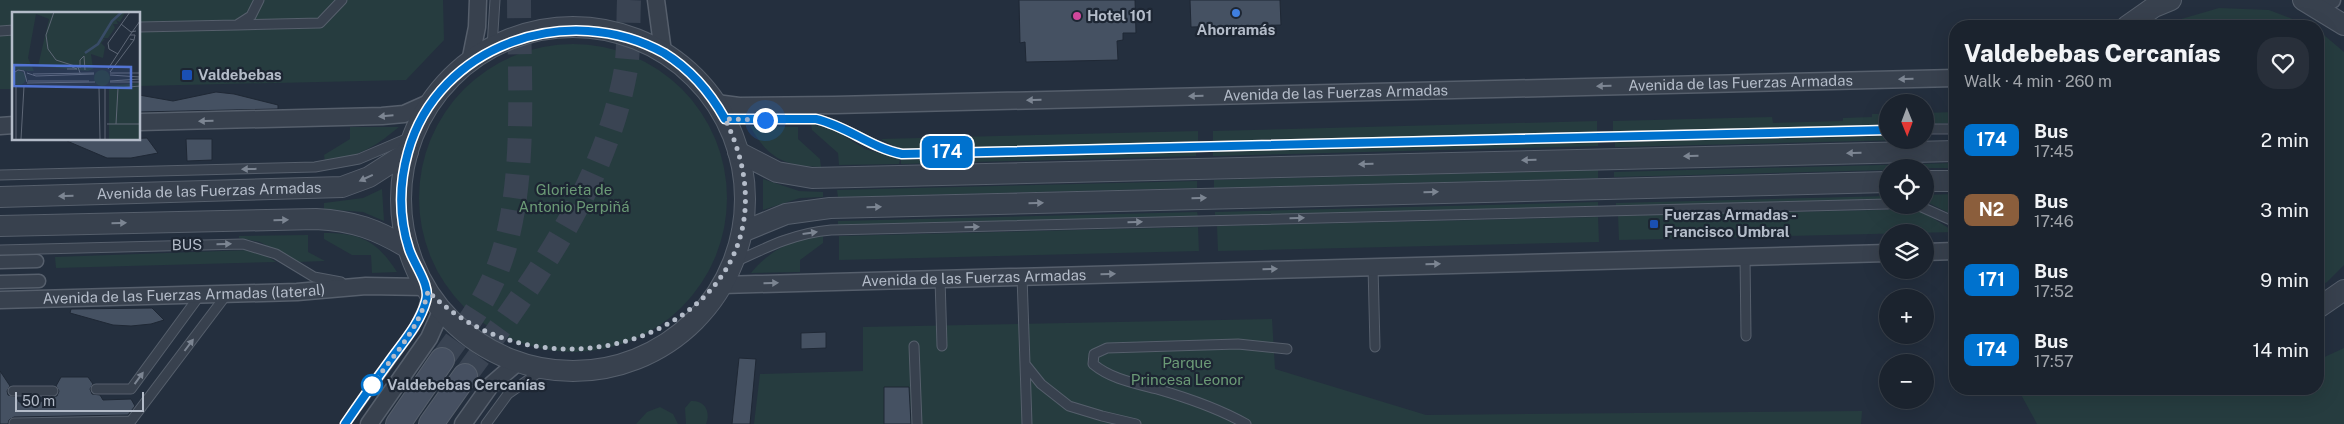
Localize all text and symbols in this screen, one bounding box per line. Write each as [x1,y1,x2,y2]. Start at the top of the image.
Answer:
place label: Hotel 101 [1087,7,1152,24]
marker: Ahorramás [1230,7,1242,19]
marker: Hotel 101 [1071,10,1083,22]
inset map [12,12,140,140]
place label: Ahorramás [1197,21,1275,38]
button: heart [2257,37,2309,89]
text: Valdebebas Cercanías [1964,39,2221,67]
place label: Valdebebas [198,66,282,83]
marker: Valdebebas [180,68,194,82]
street label: Avenida de las Fuerzas Armadas [1628,71,1853,94]
text: Walk · 4 min · 260 m [1964,72,2112,91]
one-way arrow [1898,75,1914,83]
street label: Avenida de las Fuerzas Armadas [1223,81,1448,104]
one-way arrow [1596,82,1612,90]
one-way arrow [1188,92,1204,100]
north arrow [1879,94,1934,149]
map controls [1879,94,1934,409]
one-way arrow [1026,97,1042,105]
your location [753,108,778,133]
one-way arrow [377,112,393,120]
one-way arrow [197,117,213,125]
text: Bus [2034,120,2068,142]
text: 174 [1976,129,2007,150]
text: 2 min [2261,129,2309,151]
line badge: 174 [918,136,976,168]
text: 174 [932,141,962,162]
text: 17:45 [2034,142,2074,161]
one-way arrow [1846,149,1862,157]
one-way arrow [1683,153,1699,161]
one-way arrow [1521,156,1537,164]
button: locate [1879,159,1934,214]
one-way arrow [1358,160,1374,168]
one-way arrow [240,165,256,173]
one-way arrow [359,174,373,182]
street label: Avenida de las Fuerzas Armadas [96,179,322,202]
park label: Glorieta de Antonio Perpiñá [519,181,629,215]
one-way arrow [1424,188,1440,196]
text: Bus [2034,190,2068,212]
one-way arrow [57,192,73,200]
one-way arrow [1191,194,1207,202]
one-way arrow [1029,199,1045,207]
text: N2 [1979,199,2004,220]
text: 3 min [2260,199,2309,221]
one-way arrow [866,203,882,211]
place label: Fuerzas Armadas - Francisco Umbral [1664,206,1797,240]
text: 17:46 [2034,212,2074,231]
one-way arrow [1290,214,1306,222]
one-way arrow [273,215,289,223]
one-way arrow [1127,218,1143,226]
marker: Fuerzas Armadas - Francisco Umbral [1648,218,1660,230]
one-way arrow [111,219,127,227]
one-way arrow [965,222,981,230]
button: layers [1879,224,1934,279]
one-way arrow [803,228,819,236]
street label: BUS [172,236,202,253]
one-way arrow [216,240,232,248]
one-way arrow [1425,260,1441,268]
text: Bus [2034,260,2068,282]
one-way arrow [1263,265,1279,273]
street label: Avenida de las Fuerzas Armadas [861,266,1087,289]
text: 171 [1978,269,2005,290]
text: 9 min [2260,269,2309,291]
one-way arrow [1100,270,1116,278]
one-way arrow [763,278,779,286]
street label: Avenida de las Fuerzas Armadas (lateral) [42,281,326,307]
text: 17:52 [2034,282,2074,301]
button: + [1879,289,1934,344]
text: Bus [2034,330,2068,352]
one-way arrow [183,339,194,352]
text: 174 [1976,339,2007,360]
text: 14 min [2252,339,2309,361]
text: 17:57 [2034,352,2074,371]
park label: Parque Princesa Leonor [1131,354,1243,388]
button: − [1879,354,1934,409]
one-way arrow [134,372,145,385]
marker: Valdebebas Cercanías [361,374,383,396]
place label: Valdebebas Cercanías [387,376,546,393]
scale bar [15,389,144,412]
text: 50 m [22,393,55,409]

